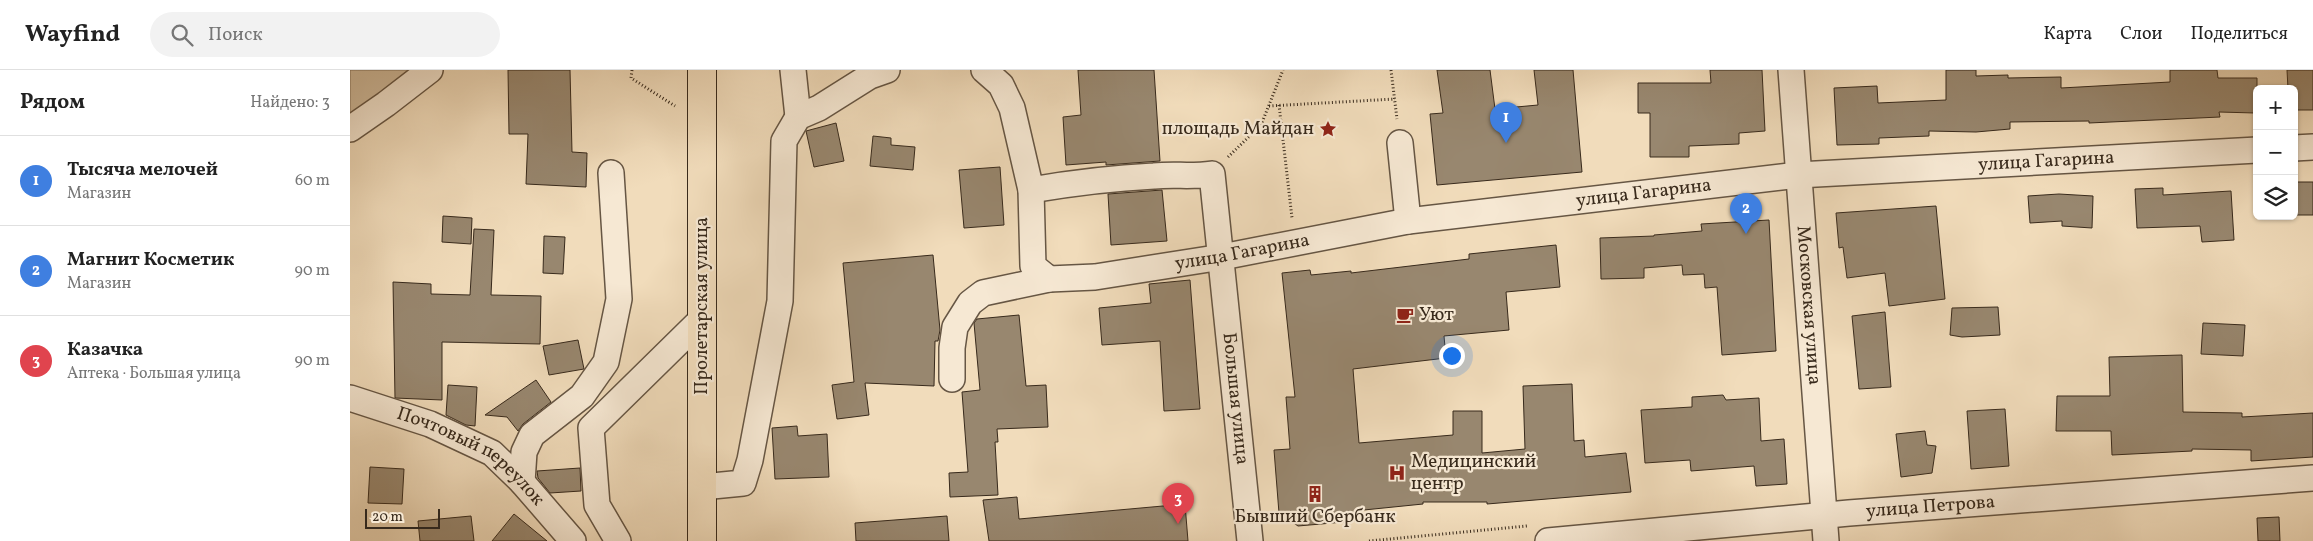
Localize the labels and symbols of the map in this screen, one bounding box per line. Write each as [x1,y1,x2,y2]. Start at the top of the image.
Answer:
pin: 1 [1490,102,1522,143]
place label: площадь Майдан [1162,116,1314,142]
place icon: площадь Майдан [1318,119,1338,139]
street label: улица Гагарина [1977,145,2115,178]
street label: улица Гагарина [1574,172,1713,214]
pin: 2 [1730,193,1762,234]
street label: Пролетарская улица [689,217,715,395]
street label: Московская улица [1790,225,1827,386]
street label: улица Гагарина [1173,227,1312,277]
place label: Уют [1419,302,1454,328]
cafe icon: Уют [1395,305,1415,325]
street label: Большая улица [1215,331,1255,466]
your location [1439,343,1465,369]
street label: Почтовый переулок [393,401,550,512]
place label: Медицинский центр [1411,449,1536,497]
hospital icon: Медицинский центр [1387,463,1407,483]
pin: 3 [1162,483,1194,524]
building icon: Бывший Сбербанк [1305,484,1325,504]
street label: улица Петрова [1865,489,1996,525]
place label: Бывший Сбербанк [1234,504,1396,530]
scale bar [365,506,440,529]

